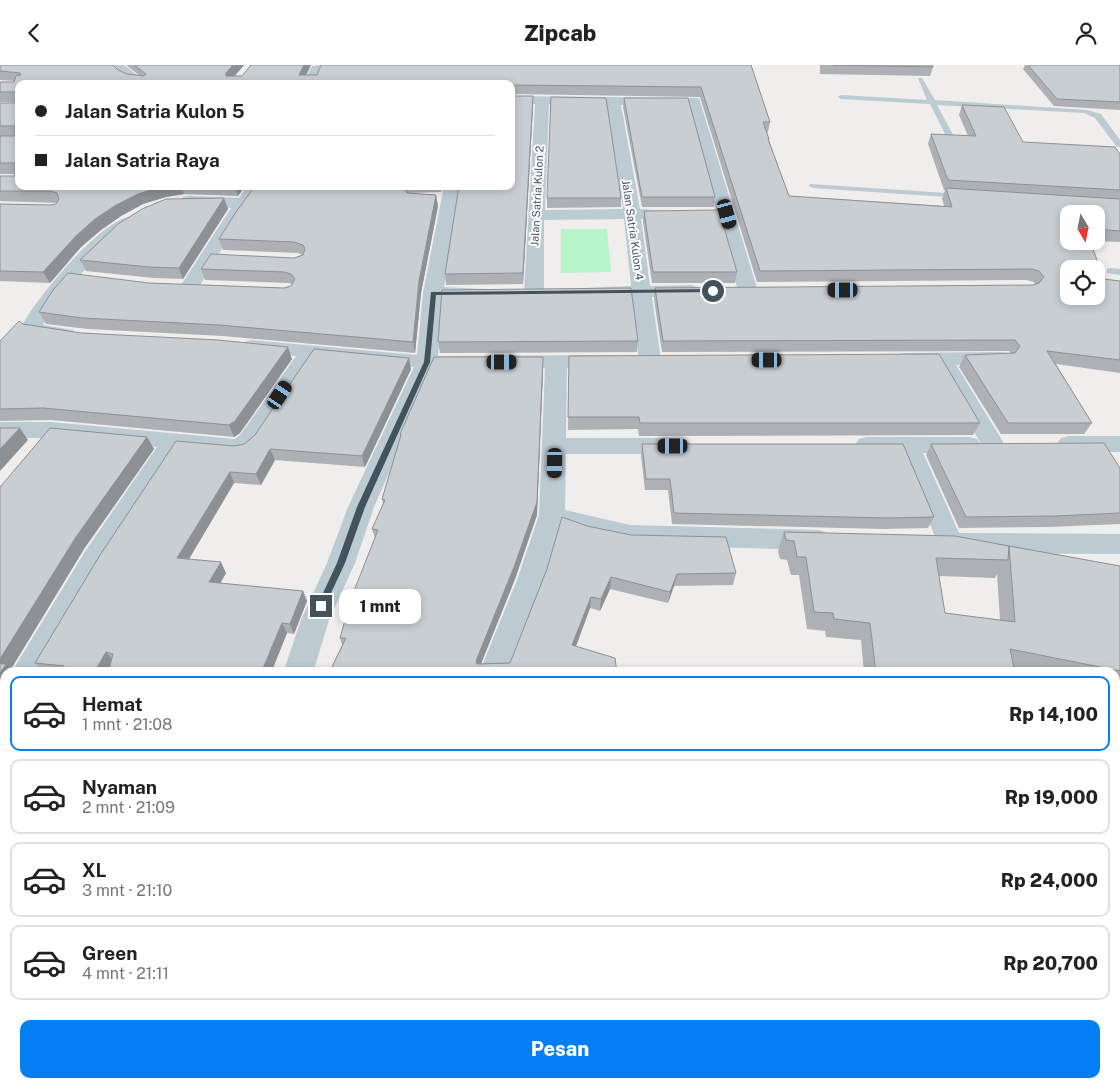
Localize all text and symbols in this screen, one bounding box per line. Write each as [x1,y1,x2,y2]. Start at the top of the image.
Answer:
icon: back [20,19,48,47]
icon: person [1072,19,1100,47]
text: Zipcab [524,20,596,46]
text: Jalan Satria Kulon 5 [65,100,244,122]
street label: Jalan Satria Kulon 2 [528,145,546,246]
text: Jalan Satria Raya [65,149,220,171]
street label: Jalan Satria Kulon 4 [620,179,646,281]
car [715,198,738,230]
north arrow [1060,205,1105,250]
map controls [1060,205,1105,305]
button: locate [1060,260,1105,305]
route start [702,280,724,302]
car [828,283,858,298]
car [752,353,782,368]
car [487,355,517,370]
car [265,378,294,412]
car [658,439,688,454]
car [547,448,562,478]
callout: 1 mnt [338,589,421,623]
route end [310,595,332,617]
text: 1 mnt [359,597,401,616]
icon: car [22,691,67,736]
text: Hemat [82,693,143,715]
text: Rp 14,100 [1009,703,1098,725]
text: 1 mnt · 21:08 [82,715,172,734]
icon: car [22,774,67,819]
text: Nyaman [82,776,157,798]
text: Rp 19,000 [1005,786,1098,808]
text: 2 mnt · 21:09 [82,798,175,817]
icon: car [22,857,67,902]
text: XL [82,859,107,881]
text: Rp 24,000 [1001,869,1098,891]
text: 3 mnt · 21:10 [82,881,172,900]
icon: car [22,940,67,985]
text: Green [82,942,137,964]
text: Rp 20,700 [1003,952,1098,974]
text: 4 mnt · 21:11 [82,964,169,983]
button: Pesan [20,1020,1100,1078]

